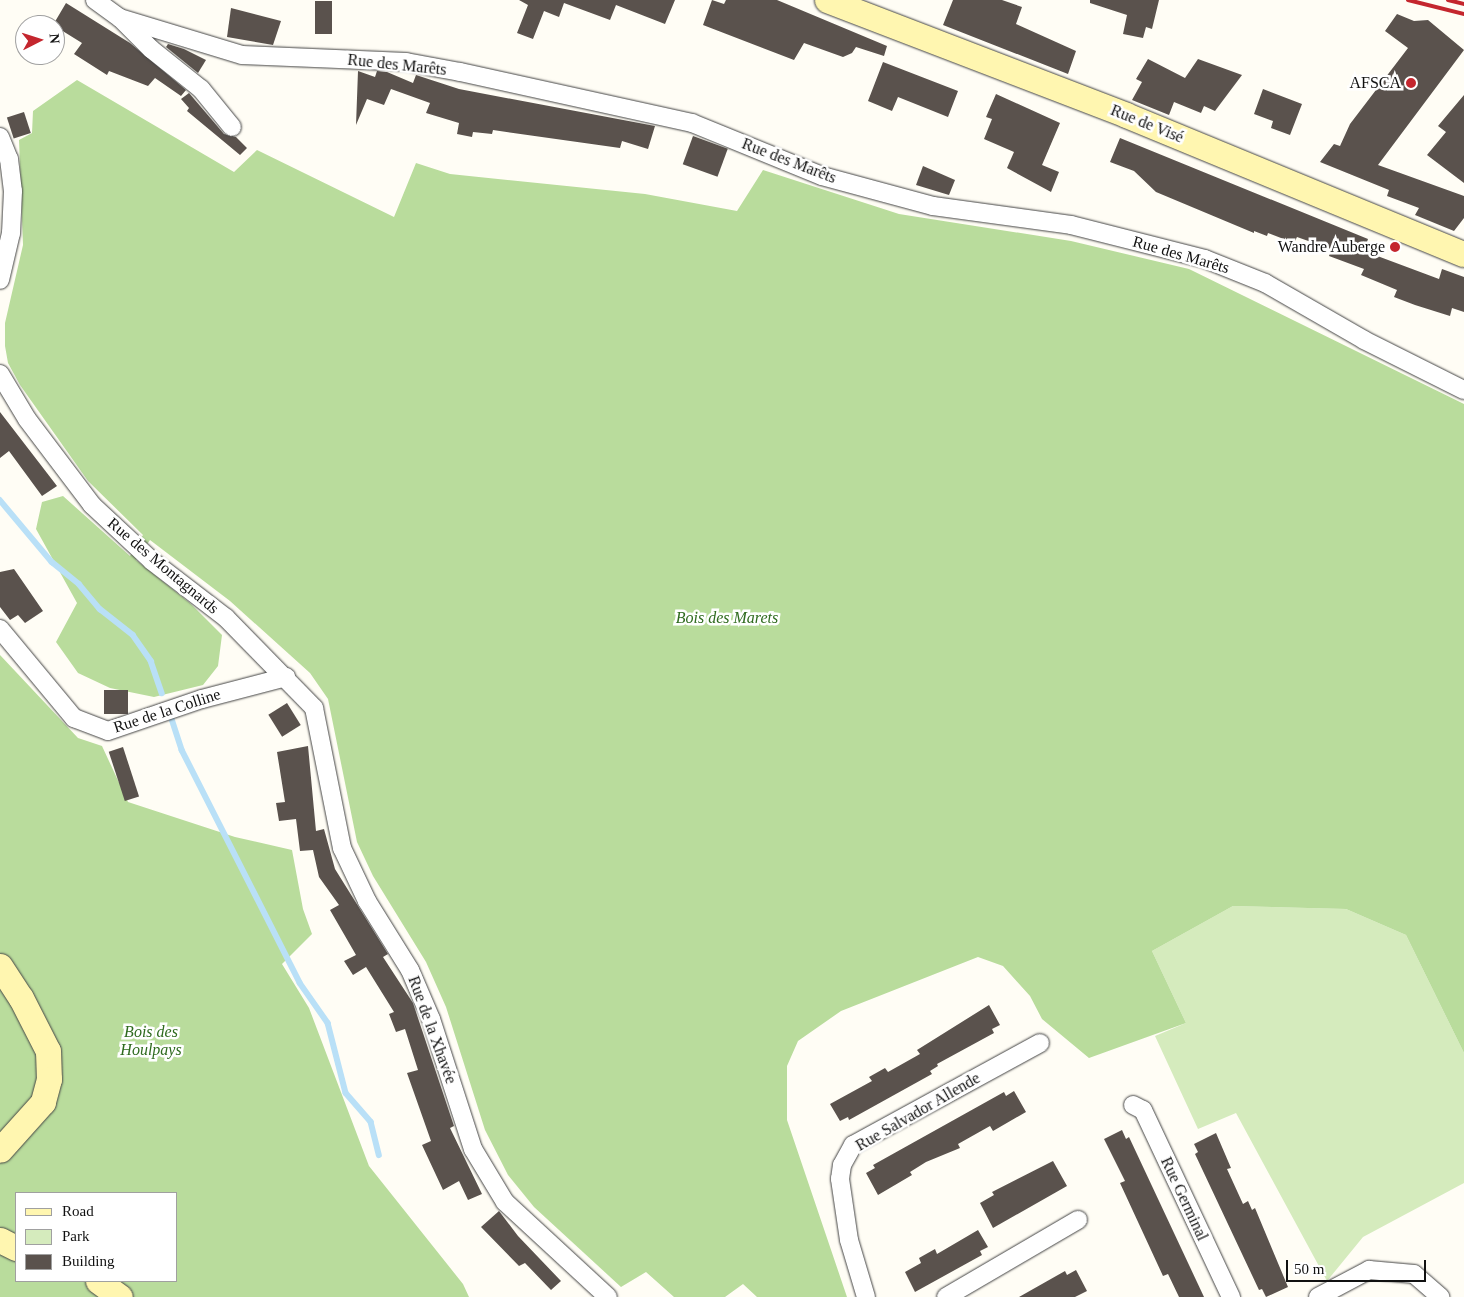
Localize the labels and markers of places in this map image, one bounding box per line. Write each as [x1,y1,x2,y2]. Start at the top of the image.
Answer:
place label: AFSCA [1349,73,1401,93]
marker: AFSCA [1405,77,1417,89]
place label: Wandre Auberge [1277,237,1385,257]
marker: Wandre Auberge [1389,241,1401,253]

